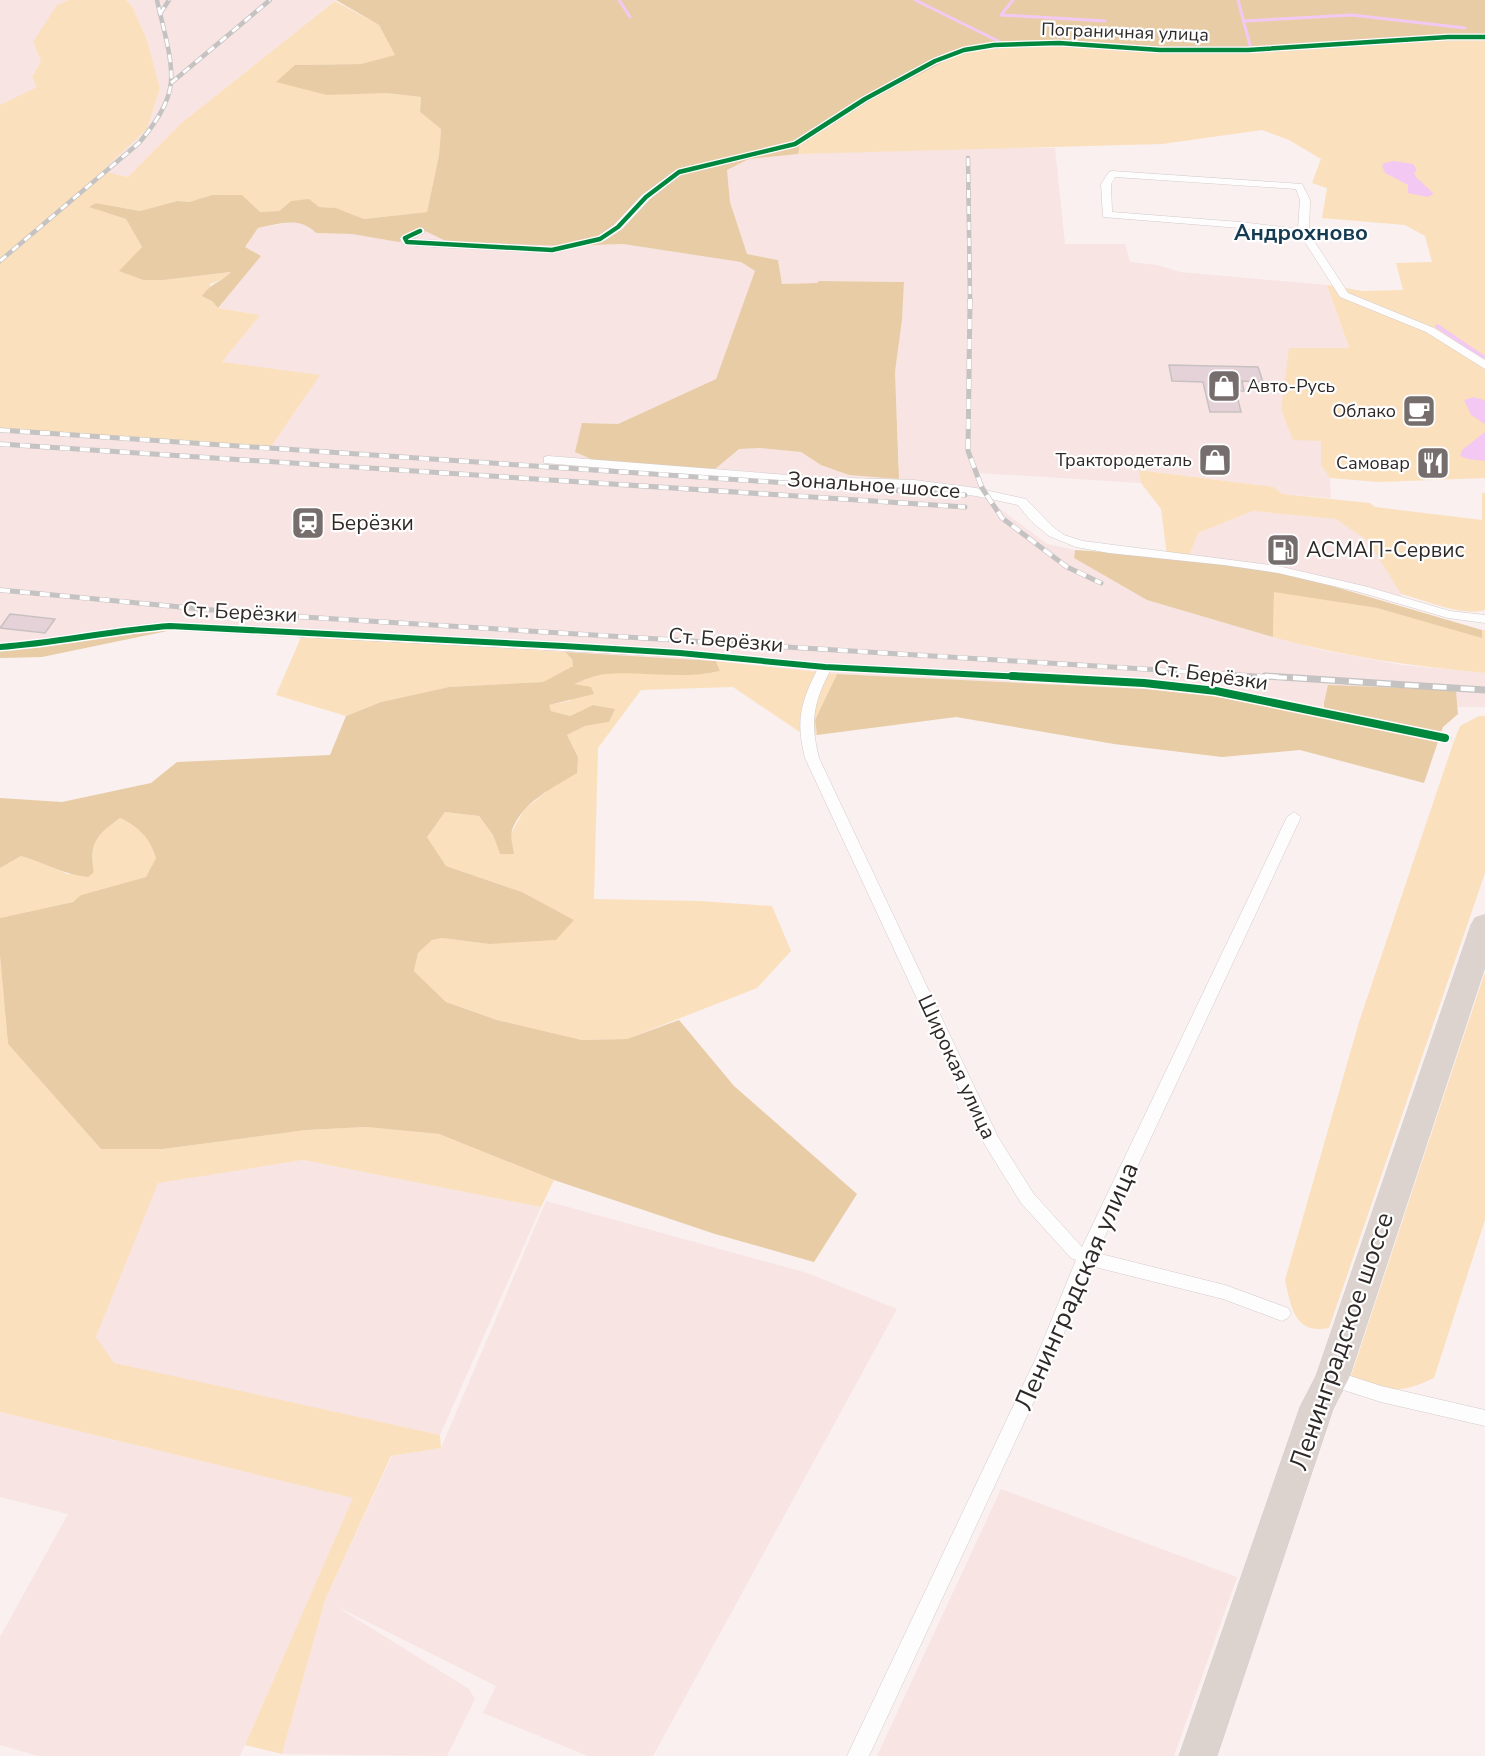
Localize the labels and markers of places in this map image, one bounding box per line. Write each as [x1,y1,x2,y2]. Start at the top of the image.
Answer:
shop icon: Авто-Русь [1206,368,1242,404]
place label: Авто-Русь [1247,374,1335,398]
cafe icon: Облако [1401,393,1437,429]
place label: Облако [1332,399,1396,423]
shop icon: Трактородеталь [1197,442,1233,478]
restaurant icon: Самовар [1415,445,1451,481]
place label: Трактородеталь [1056,448,1192,472]
place label: Самовар [1336,451,1410,475]
station icon: Берёзки [290,505,326,541]
place label: Берёзки [331,509,414,537]
fuel station icon: АСМАП-Сервис [1265,532,1301,568]
place label: АСМАП-Сервис [1306,536,1464,564]

